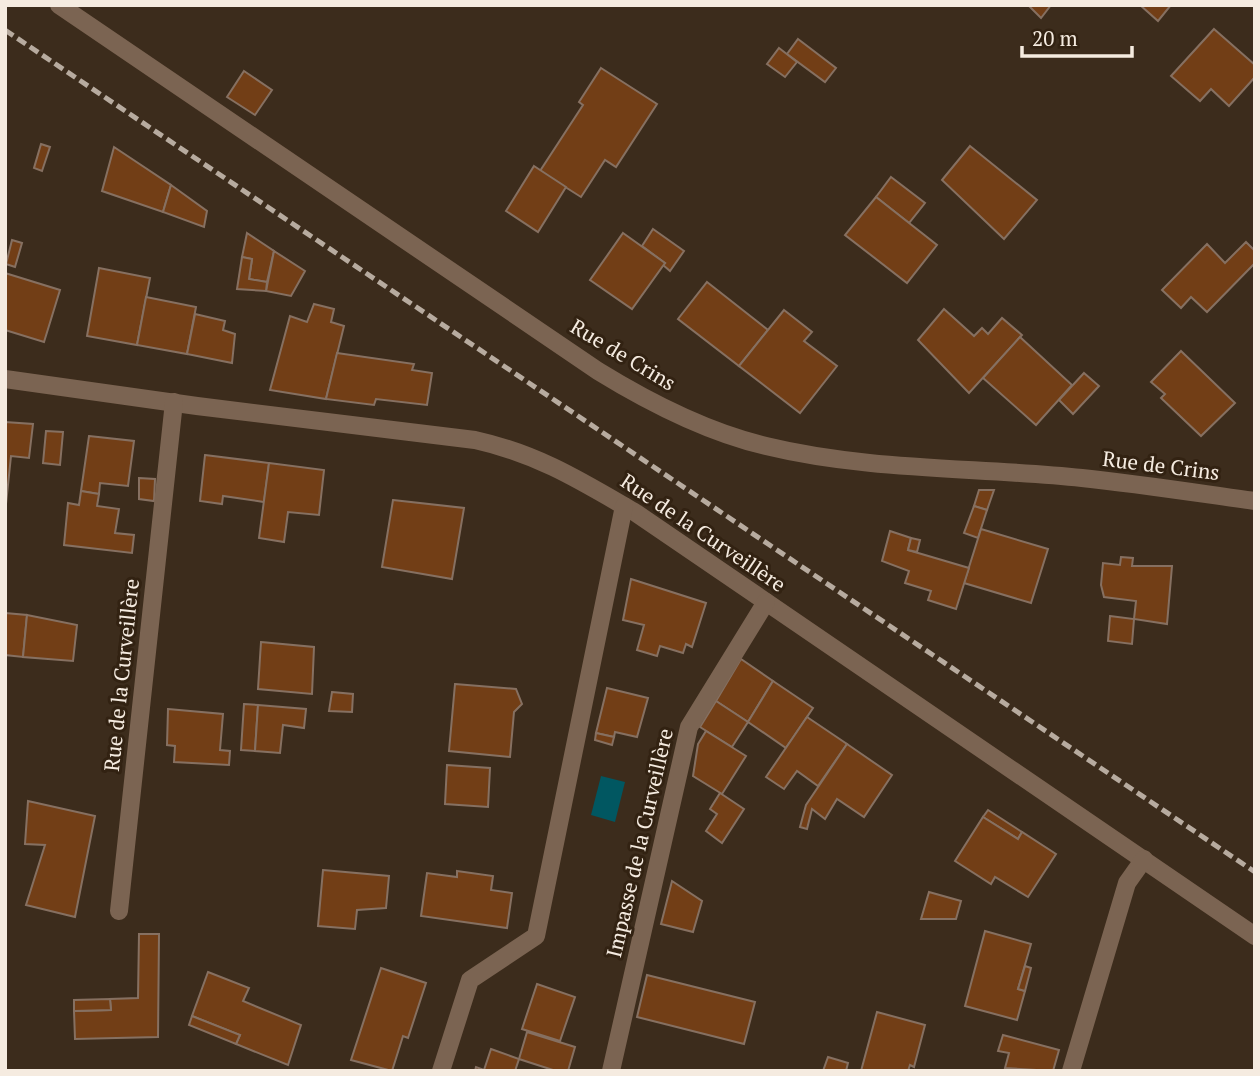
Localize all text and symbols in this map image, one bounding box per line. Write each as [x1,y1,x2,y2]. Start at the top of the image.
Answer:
scale bar [1022,14,1132,58]
text: 20 m [1032,24,1078,52]
street label: Rue de Crins [566,312,681,397]
street label: Rue de Crins [1101,444,1221,486]
street label: Rue de la Curveillère [616,466,792,598]
street label: Rue de la Curveillère [97,577,145,773]
street label: Impasse de la Curveillère [599,726,679,960]

